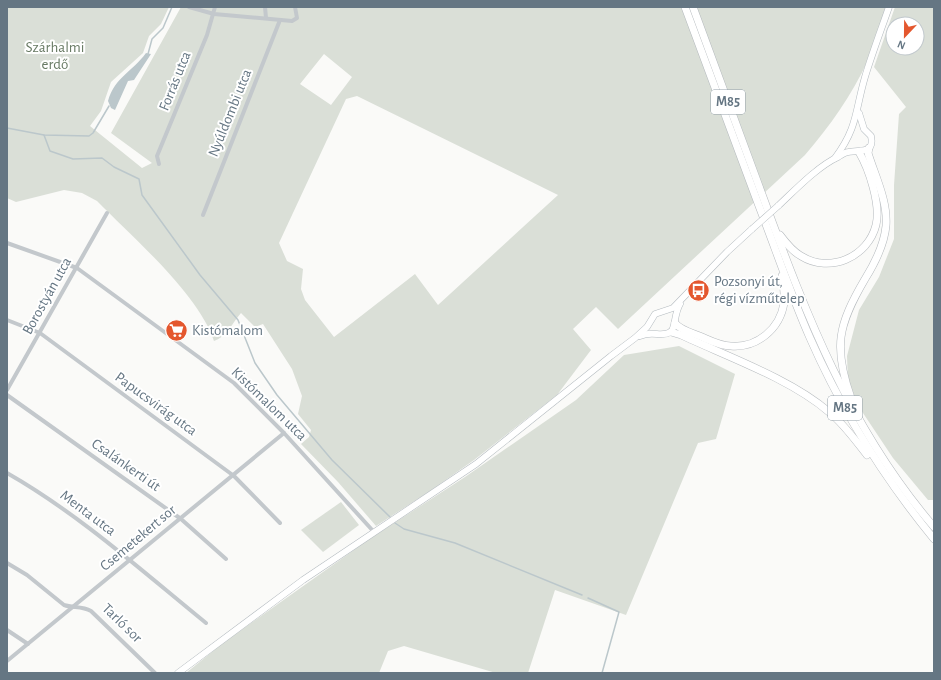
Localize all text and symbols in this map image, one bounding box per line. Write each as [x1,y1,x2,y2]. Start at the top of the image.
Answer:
north arrow [885,16,925,56]
text: N [896,38,907,51]
park label: Szárhalmi erdő [26,40,84,72]
street label: Forrás utca [156,49,194,113]
street label: Nyúldombi utca [206,67,254,159]
road number: M85 [711,90,745,114]
street label: Borostyán utca [20,255,74,337]
place label: Pozsonyi út, régi vízműtelep [714,274,805,306]
bus stop icon: Pozsonyi út, régi vízműtelep [685,277,711,303]
supermarket icon: Kistómalom [163,317,189,343]
place label: Kistómalom [192,323,263,338]
street label: Kistómalom utca [228,364,310,444]
street label: Papucsvirág utca [112,369,200,439]
road number: M85 [828,396,862,420]
street label: Csalánkerti út [89,436,163,494]
street label: Menta utca [57,487,119,539]
street label: Csemetekert sor [97,502,179,574]
street label: Tarló sor [99,601,145,646]

